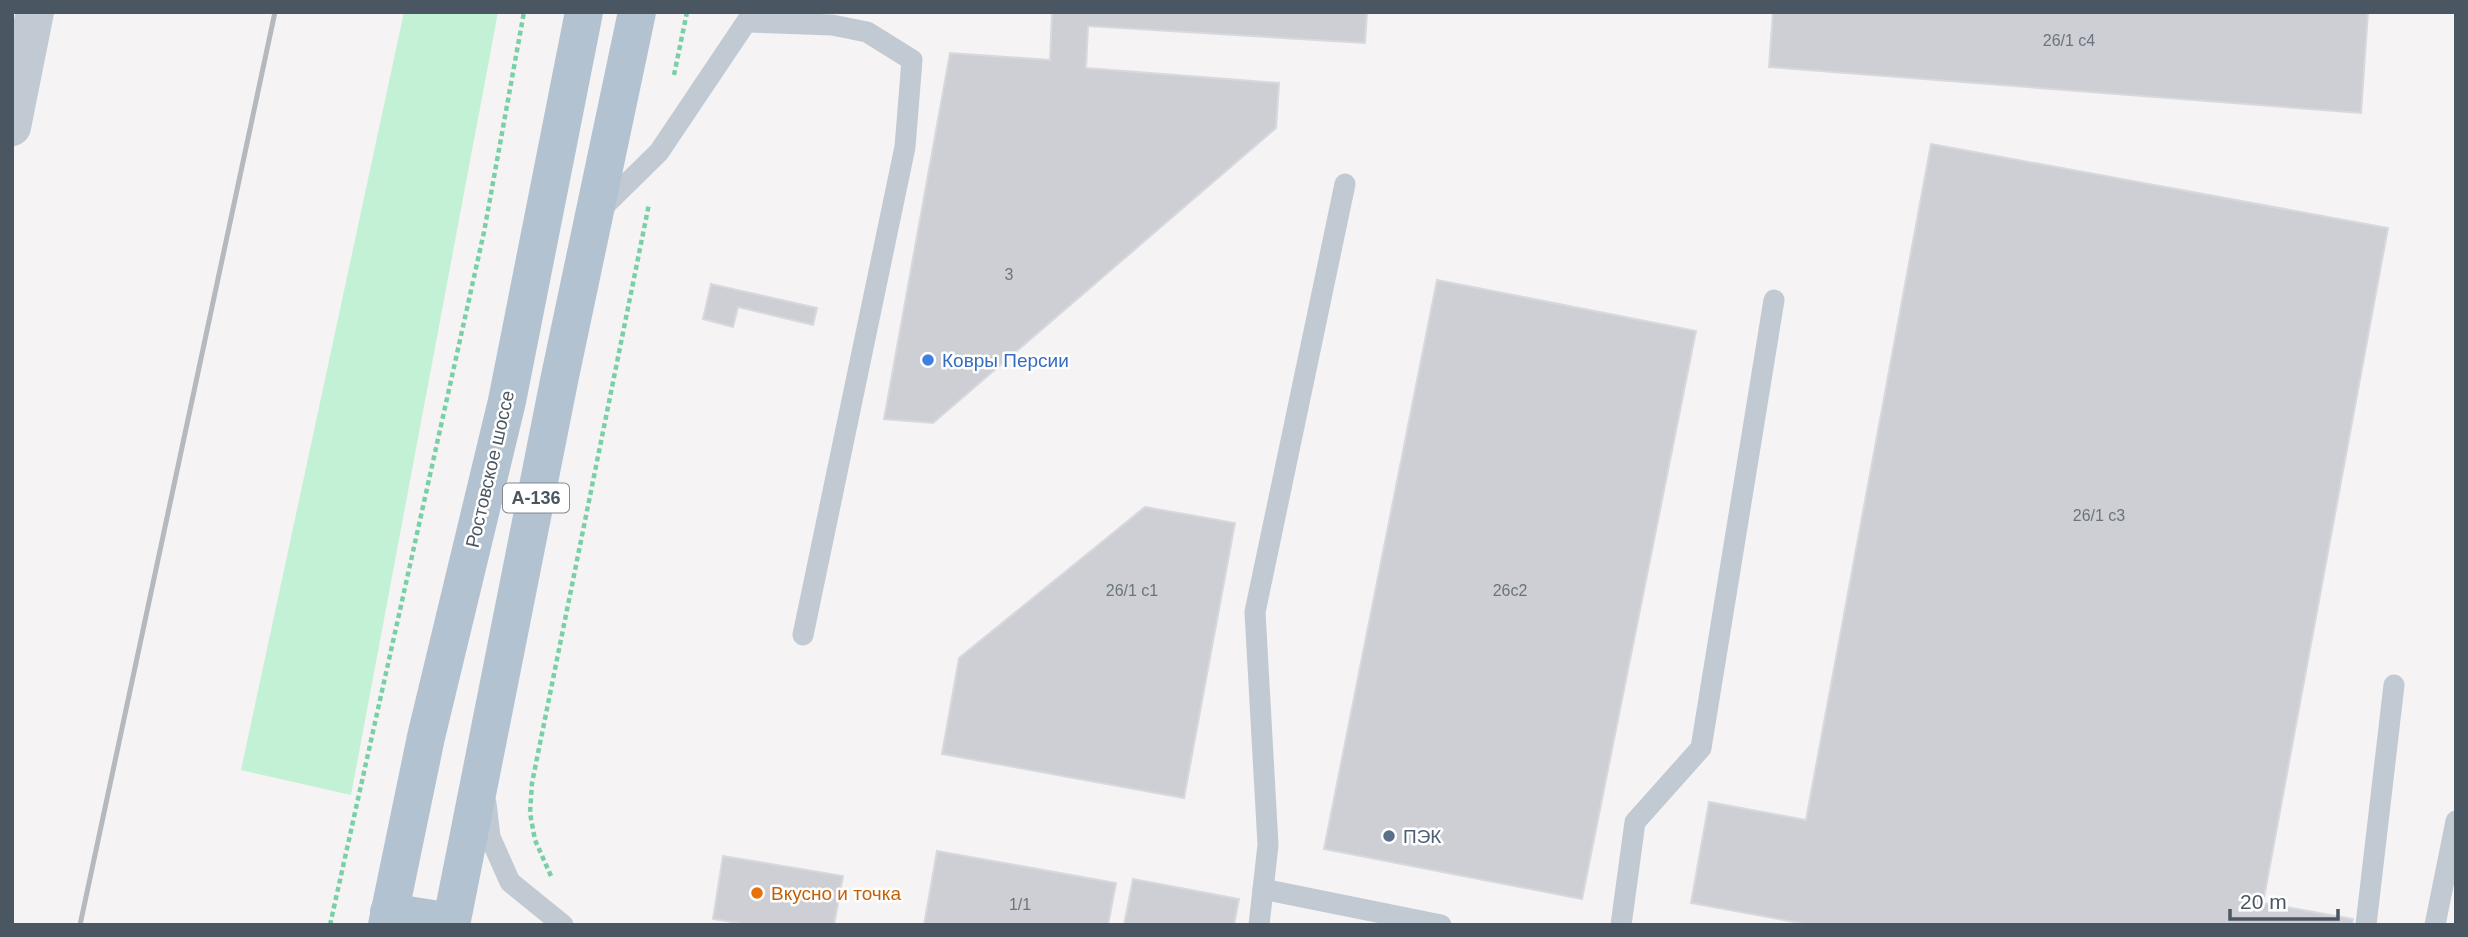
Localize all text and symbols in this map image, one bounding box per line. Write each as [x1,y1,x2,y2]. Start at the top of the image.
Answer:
house number: 26/1 с4 [2043,32,2095,49]
house number: 3 [1005,266,1014,283]
place label: Ковры Персии [942,350,1069,371]
marker: Ковры Персии [920,352,936,368]
street label: Ростовское шоссе [462,388,518,550]
road number: А-136 [503,484,569,512]
house number: 26/1 с3 [2073,507,2125,524]
house number: 26/1 с1 [1106,582,1158,599]
house number: 26с2 [1493,582,1527,599]
place label: ПЭК [1403,826,1441,847]
marker: ПЭК [1381,828,1397,844]
scale bar [2230,878,2338,922]
place label: Вкусно и точка [771,883,901,904]
marker: Вкусно и точка [749,885,765,901]
text: 20 m [2240,890,2287,913]
house number: 1/1 [1009,896,1031,913]

